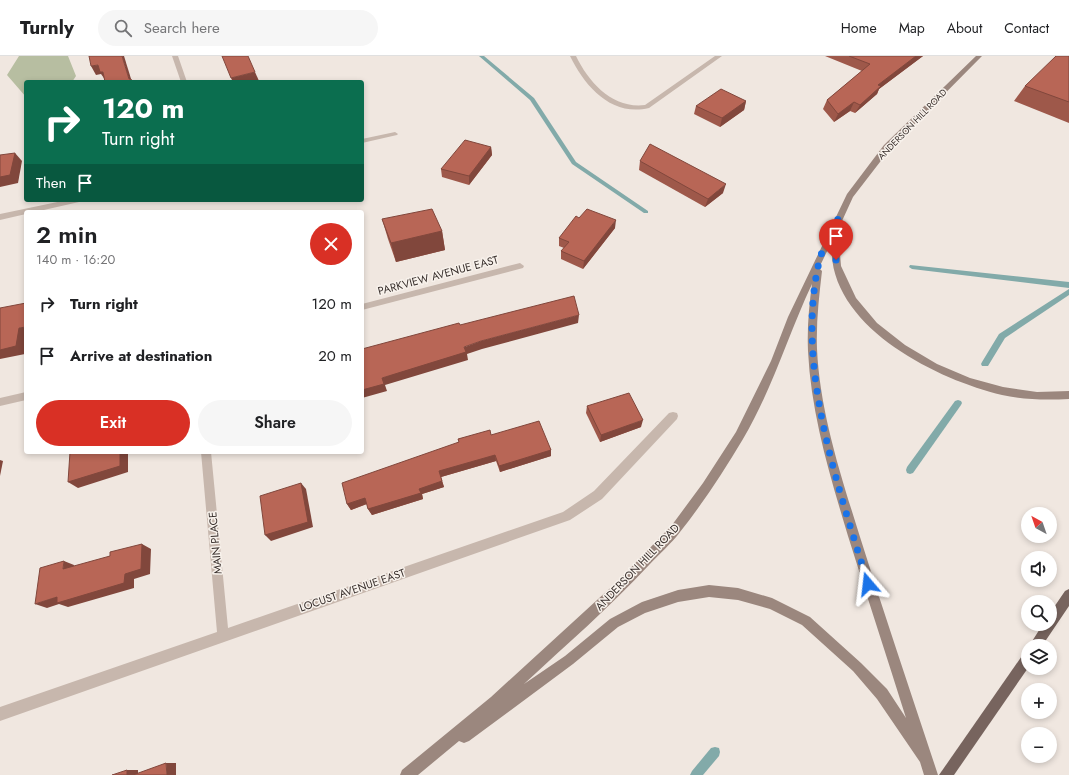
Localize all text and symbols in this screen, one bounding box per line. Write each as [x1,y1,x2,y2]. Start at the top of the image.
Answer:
search box [98,10,378,46]
text: Turnly [20,14,74,41]
icon: search [112,17,134,39]
text: Search here [144,17,220,39]
text: Home [841,18,877,38]
text: Map [899,18,925,38]
text: About [947,18,982,38]
text: Contact [1004,18,1049,38]
street label: ANDERSON HILL ROAD [875,86,949,162]
text: 120 m [102,88,185,129]
icon: right [36,96,88,148]
text: Turn right [102,126,174,152]
text: Then [36,172,66,194]
icon: arrive [74,172,96,194]
text: 2 min [36,217,98,252]
pin [819,219,853,260]
button: close [310,223,352,265]
icon: arrive [825,225,847,247]
text: 140 m · 16:20 [36,250,115,269]
street label: PARKVIEW AVENUE EAST [376,251,500,299]
icon: right [36,293,58,315]
text: Turn right [70,293,138,315]
text: 120 m [312,293,352,315]
icon: arrive [36,345,58,367]
text: Arrive at destination [70,345,212,367]
text: 20 m [318,345,352,367]
button: Exit [36,400,190,446]
button: Share [198,400,352,446]
north arrow [1021,507,1057,543]
map controls [1021,507,1057,763]
street label: MAIN PLACE [204,511,226,575]
street label: ANDERSON HILL ROAD [591,520,683,614]
button: sound [1021,551,1057,587]
position arrow [847,563,889,605]
street label: LOCUST AVENUE EAST [297,564,407,616]
button: search [1021,595,1057,631]
button: layers [1021,639,1057,675]
button: + [1021,683,1057,719]
button: − [1021,727,1057,763]

